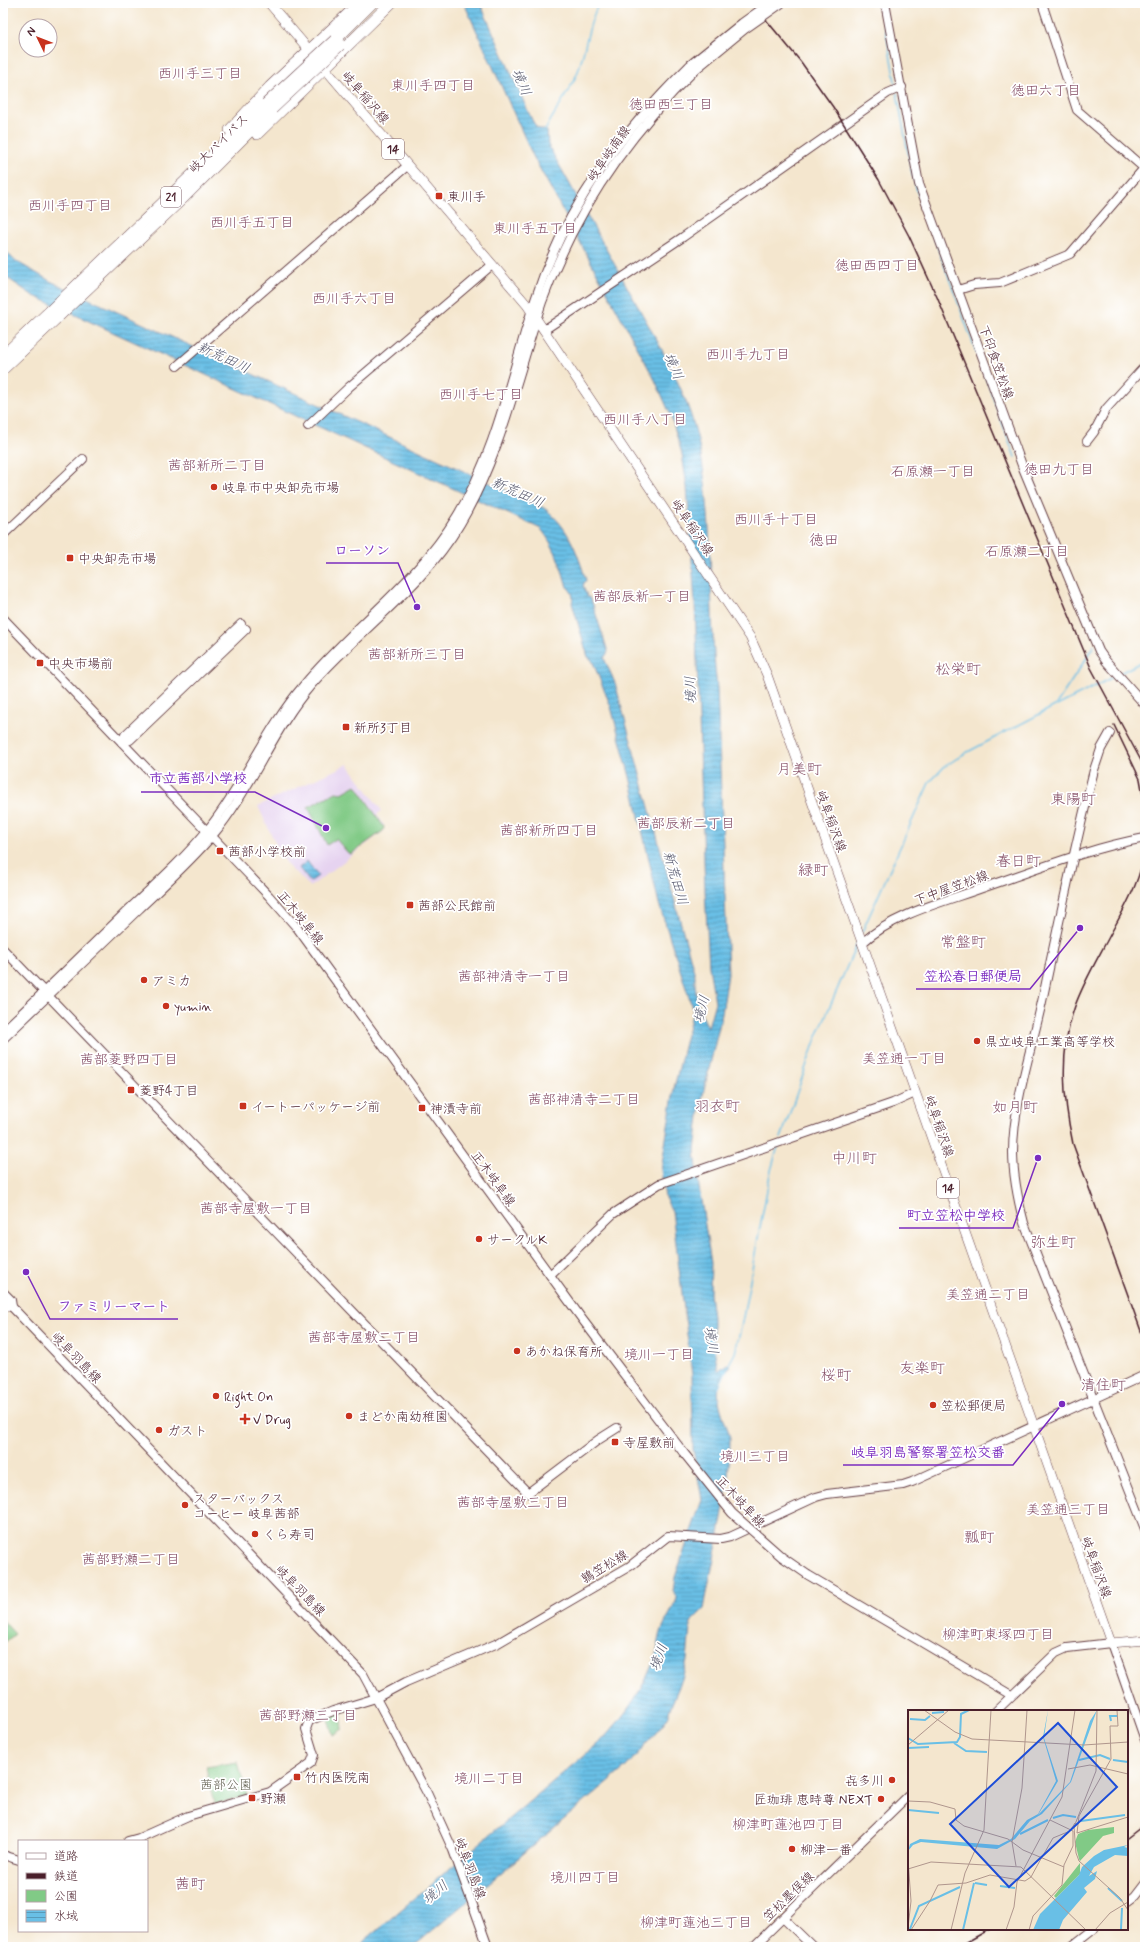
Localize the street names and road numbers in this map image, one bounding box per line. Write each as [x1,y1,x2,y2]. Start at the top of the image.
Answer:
street label: 岐阜稲沢線 [337,68,393,129]
street label: 岐大バイパス [186,111,253,178]
street label: 岐阜岐南線 [584,122,635,185]
road number: 14 [382,139,404,159]
road number: 21 [161,187,181,207]
street label: 下印食笠松線 [974,323,1017,403]
street label: 岐阜稲沢線 [667,496,718,560]
street label: 岐阜稲沢線 [811,788,850,856]
street label: 下中屋笠松線 [912,867,992,910]
street label: 正木岐阜線 [273,887,328,949]
street label: 岐阜稲沢線 [920,1093,958,1161]
street label: 正木岐阜線 [467,1148,519,1211]
road number: 14 [937,1178,959,1198]
street label: 岐阜羽島線 [47,1329,105,1388]
street label: 正木岐阜線 [712,1472,769,1532]
street label: 岐阜稲沢線 [1076,1534,1115,1602]
street label: 鶉笠松線 [578,1546,632,1588]
street label: 岐阜羽島線 [271,1562,329,1621]
street label: 岐阜羽島線 [450,1835,490,1903]
street label: 笠松墨俣線 [760,1868,819,1926]

